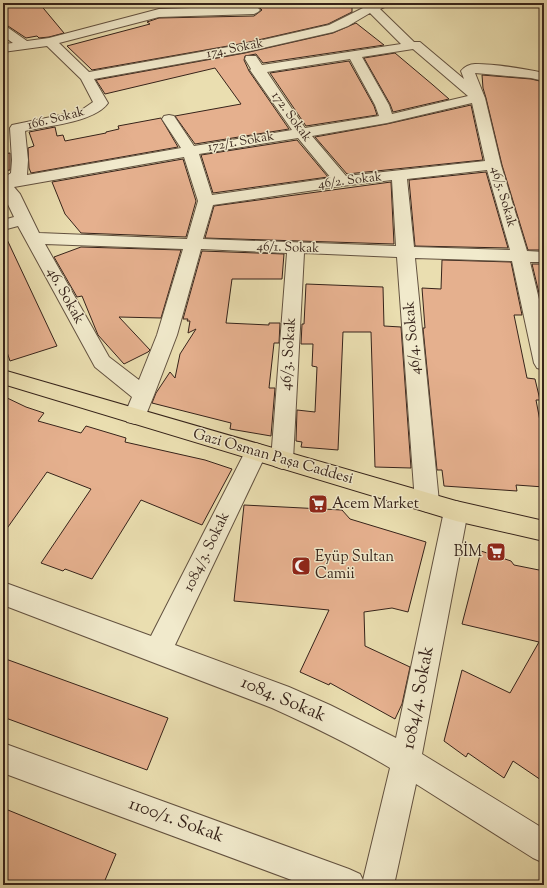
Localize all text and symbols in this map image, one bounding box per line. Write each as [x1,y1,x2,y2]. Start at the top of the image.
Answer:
street label: 174. Sokak [205,35,265,63]
street label: 172. Sokak [267,88,315,146]
street label: 166. Sokak [26,103,86,135]
street label: 172/1. Sokak [207,127,275,157]
street label: 46/5. Sokak [486,164,520,230]
street label: 46/2. Sokak [317,168,383,194]
street label: 46/1. Sokak [256,238,320,258]
street label: 46. Sokak [41,264,89,328]
street label: 46/4. Sokak [399,300,427,376]
street label: 46/3. Sokak [276,317,302,391]
street label: Gazi Osman Paşa Caddesi [190,424,356,490]
supermarket icon: Acem Market [307,493,329,515]
place label: Acem Market [332,494,419,515]
street label: 1084/3. Sokak [179,509,235,595]
place label: BİM [454,541,482,563]
supermarket icon: BİM [485,541,507,563]
place label: Eyüp Sultan Camii [315,547,394,585]
mosque icon: Eyüp Sultan Camii [290,555,312,577]
street label: 1084/4. Sokak [396,644,442,752]
street label: 1084. Sokak [236,670,330,730]
street label: 1100/1. Sokak [125,792,228,850]

